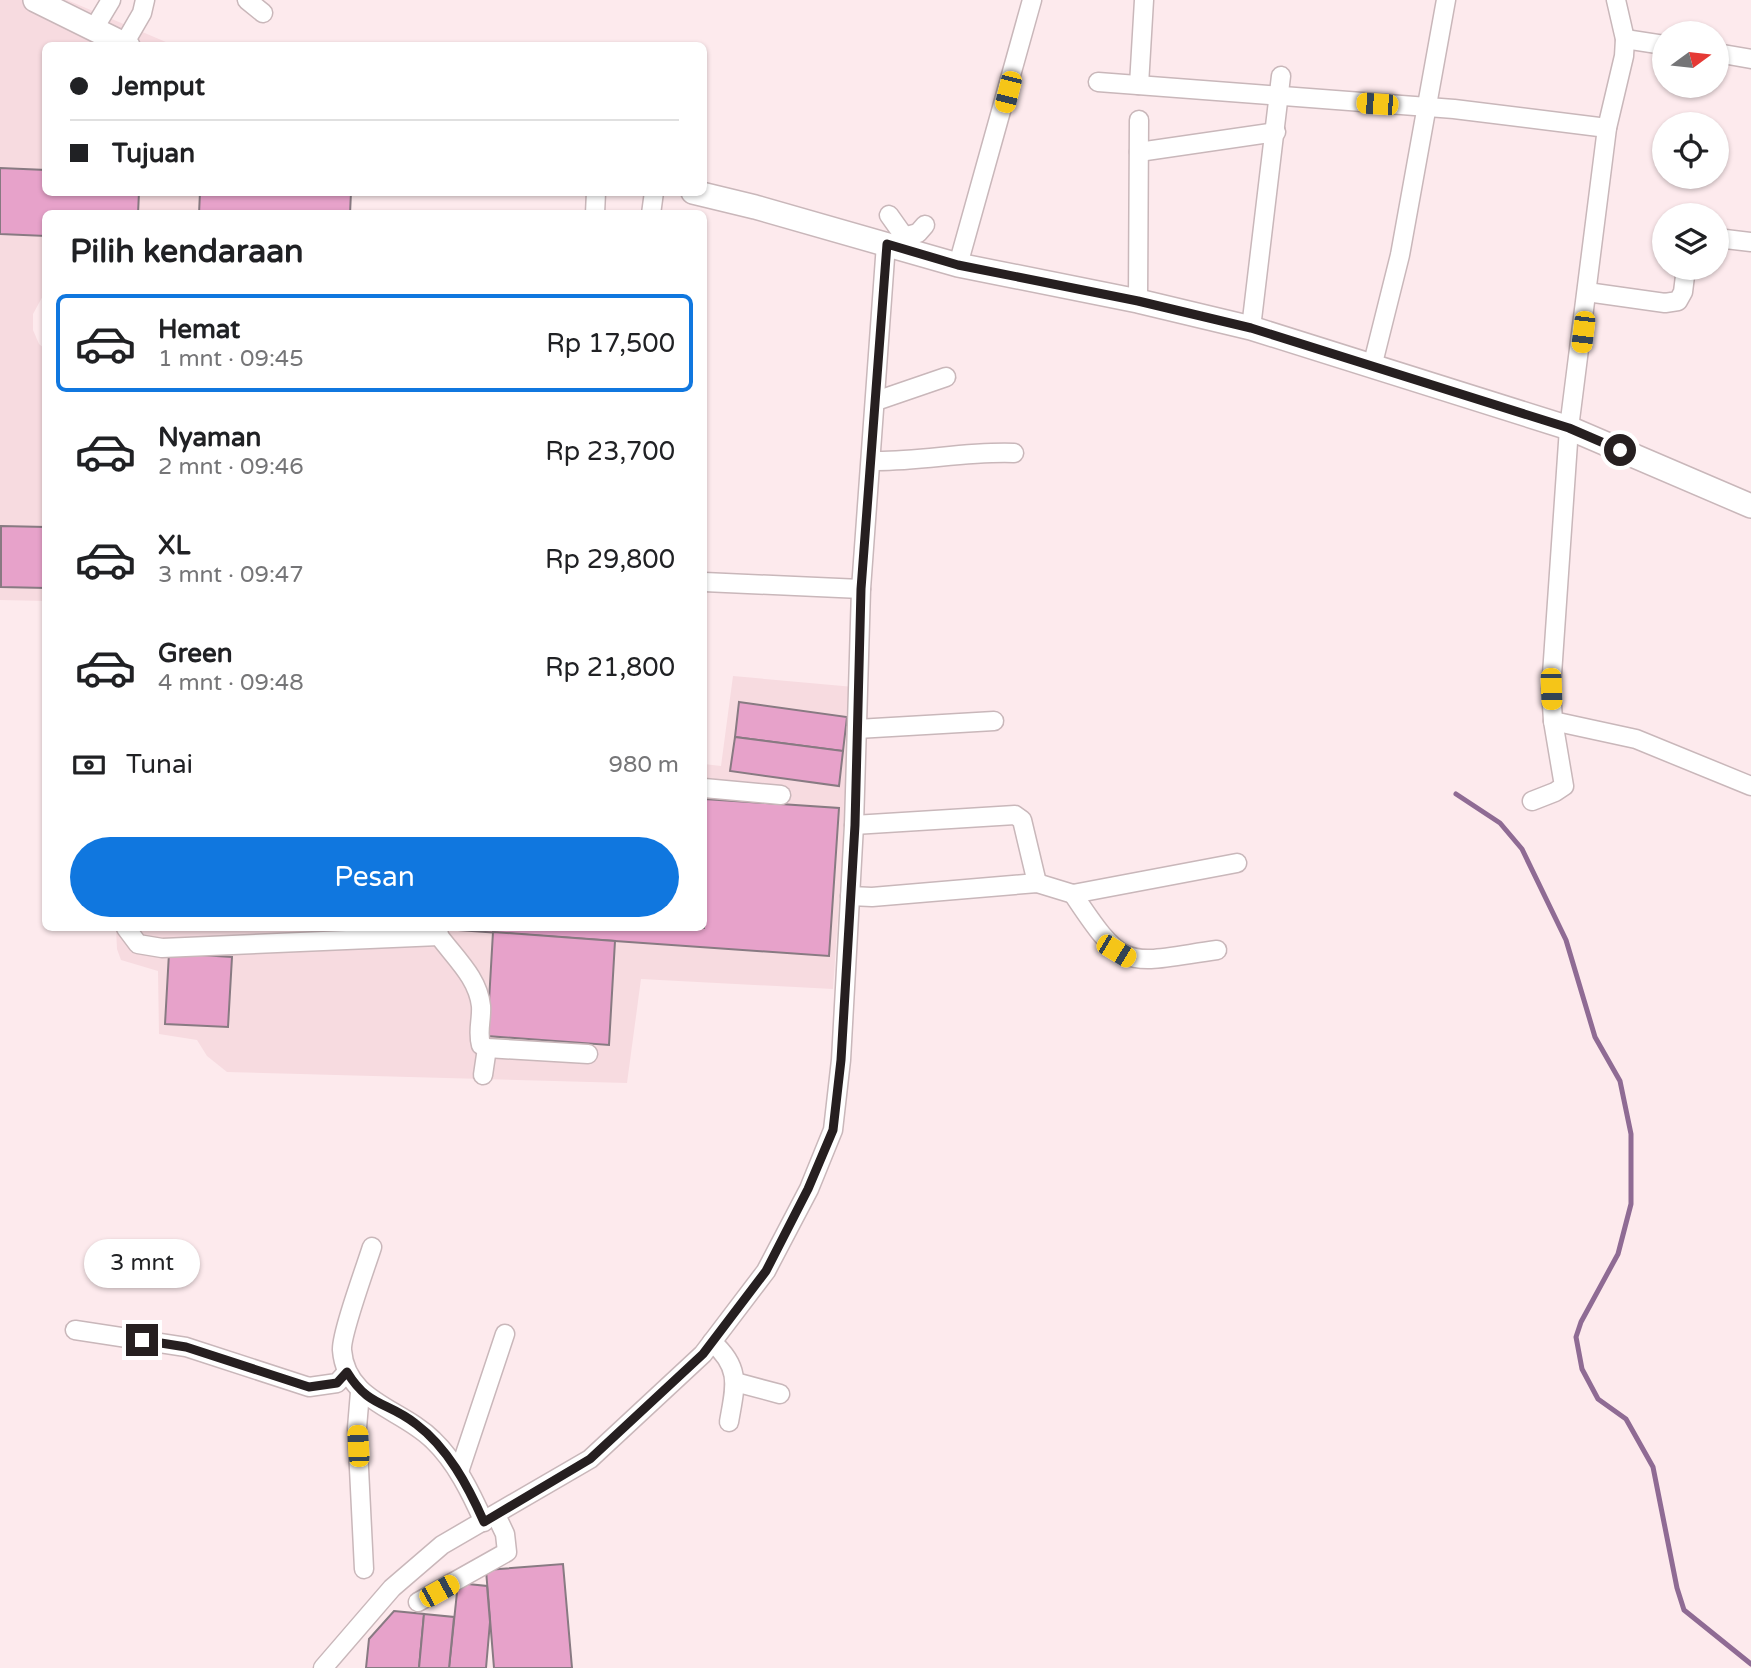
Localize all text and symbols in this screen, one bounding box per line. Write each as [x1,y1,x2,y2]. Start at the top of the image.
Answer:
north arrow [1652,21,1729,98]
map controls [1652,21,1729,280]
car [993,69,1024,115]
text: Jemput [112,71,205,102]
car [1356,92,1399,116]
button: locate [1652,112,1729,189]
text: Tujuan [112,138,195,169]
button: layers [1652,203,1729,280]
text: Pilih kendaraan [70,233,304,271]
car [1571,310,1596,354]
icon: car [74,312,137,375]
text: Hemat [158,314,240,345]
text: Rp 17,500 [546,328,675,359]
text: 1 mnt · 09:45 [158,345,304,373]
icon: car [74,420,137,483]
text: Nyaman [158,422,261,453]
route start [1604,434,1636,466]
text: Rp 23,700 [545,436,675,467]
text: 2 mnt · 09:46 [158,453,304,481]
icon: car [74,528,137,591]
text: XL [158,530,190,561]
text: Rp 29,800 [545,544,675,575]
text: 3 mnt · 09:47 [158,561,304,589]
icon: car [74,636,137,699]
text: Green [158,638,233,669]
text: Rp 21,800 [545,652,675,683]
car [1540,668,1563,710]
text: 4 mnt · 09:48 [158,669,304,697]
icon: cash [70,746,108,784]
text: Tunai [126,749,193,780]
text: 980 m [609,751,679,779]
button: Pesan [70,837,679,917]
car [1093,931,1140,971]
callout: 3 mnt [84,1238,200,1288]
text: 3 mnt [110,1249,174,1277]
route end [126,1324,158,1356]
car [347,1424,370,1468]
car [416,1572,463,1610]

